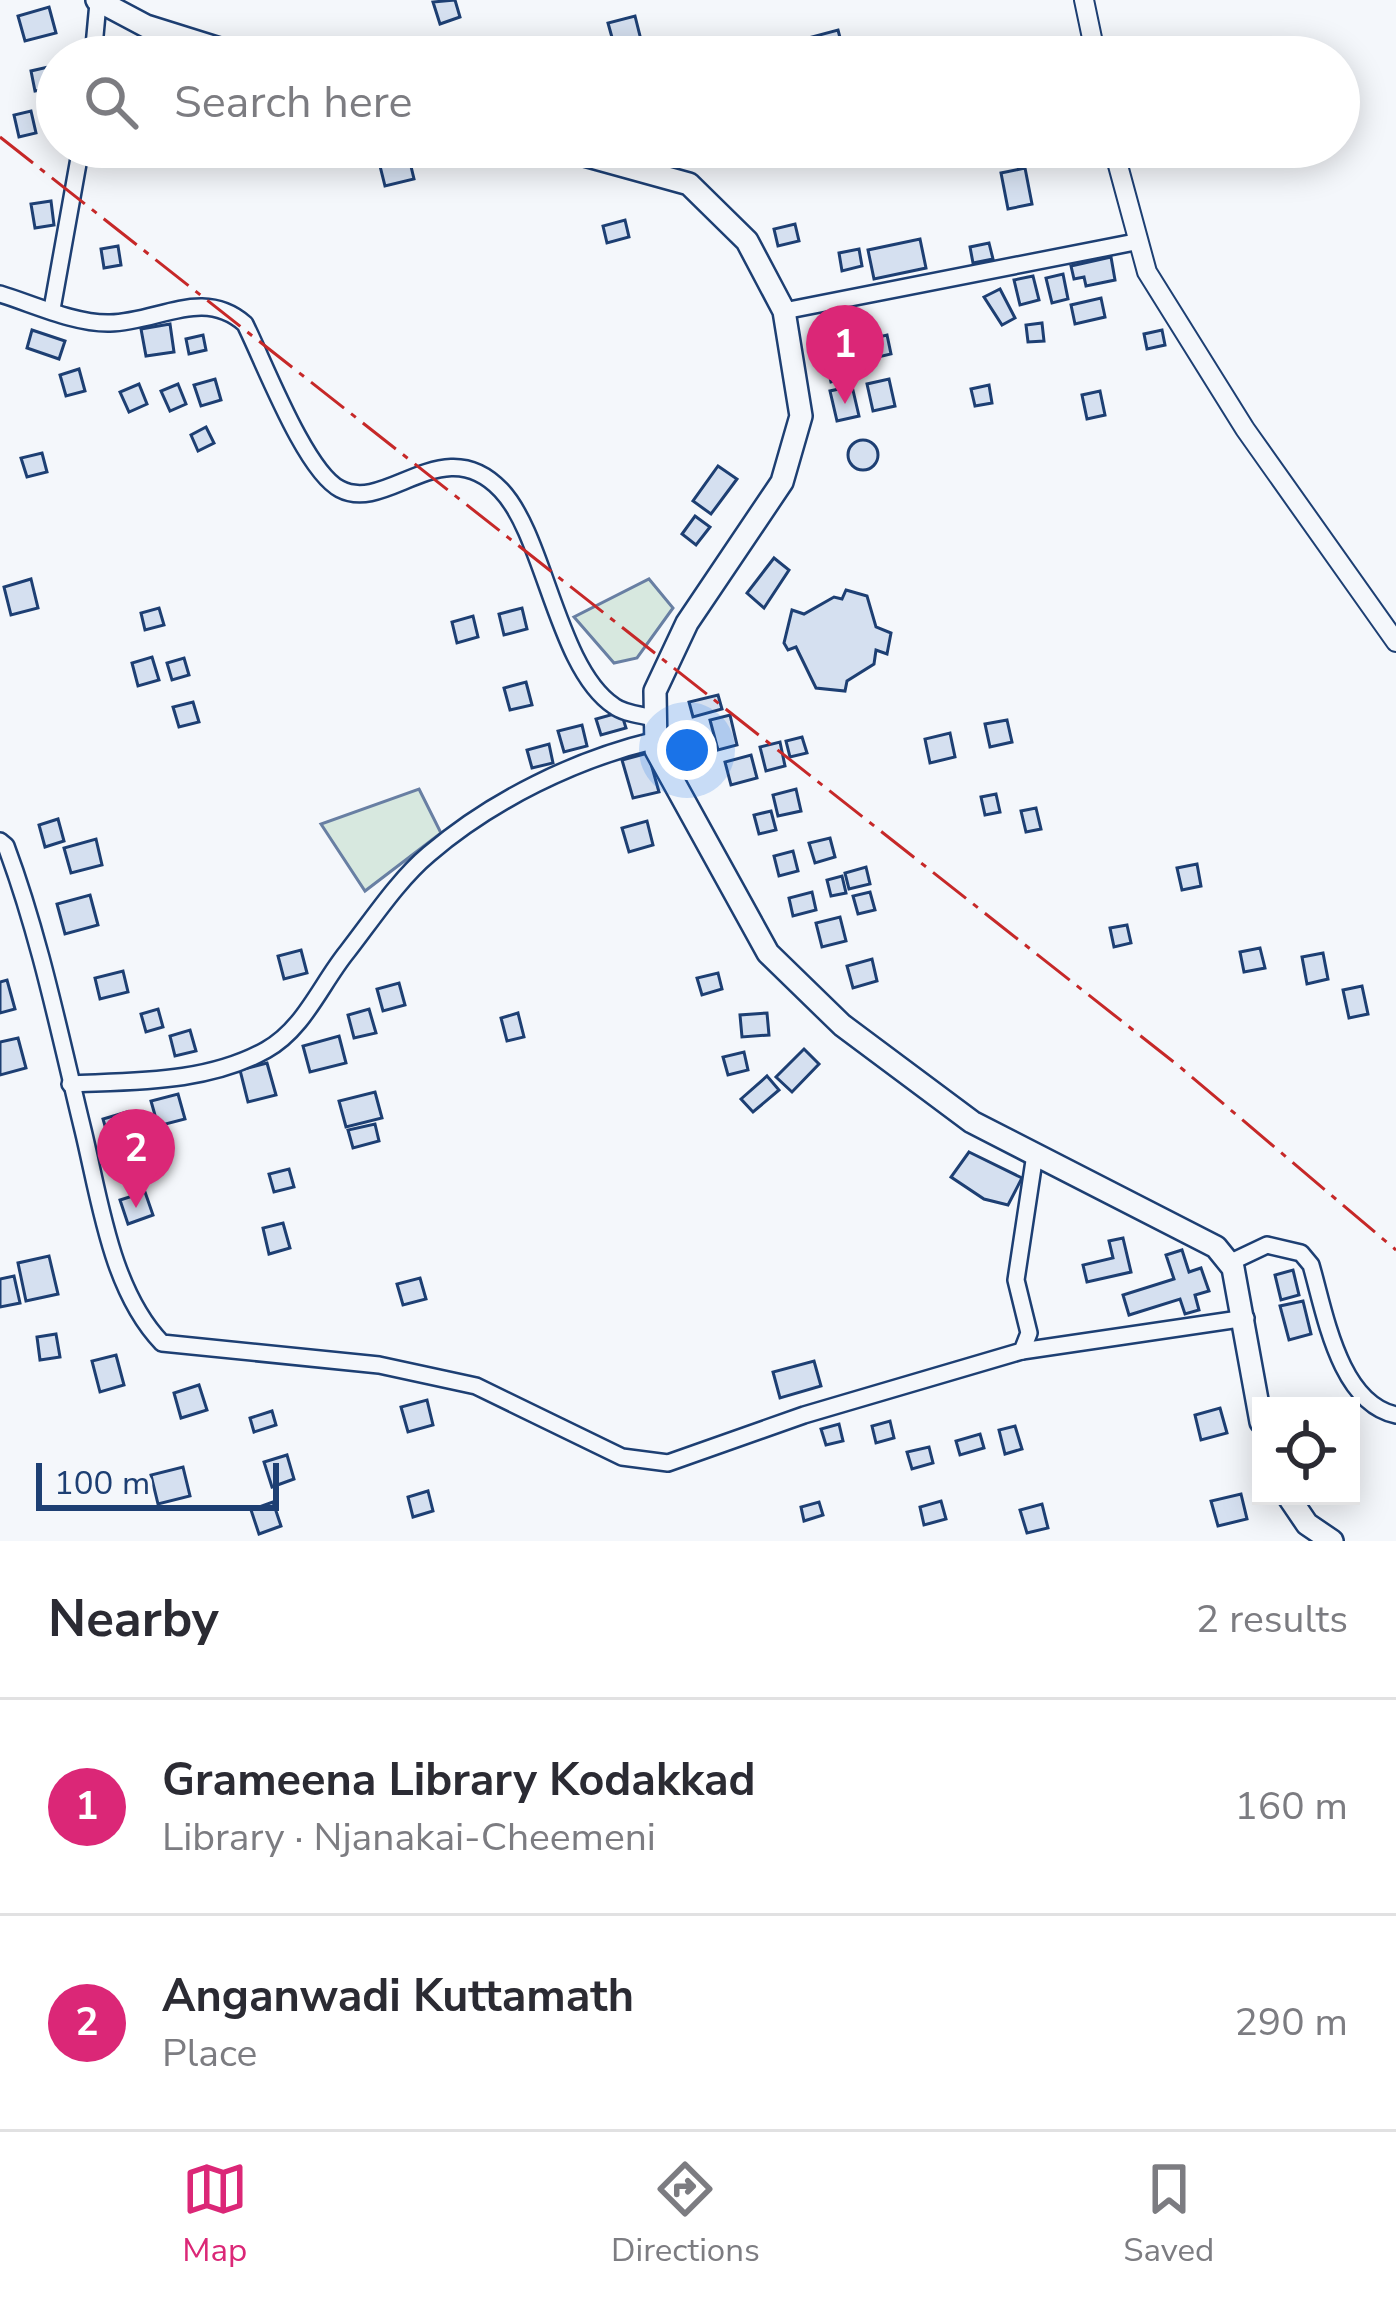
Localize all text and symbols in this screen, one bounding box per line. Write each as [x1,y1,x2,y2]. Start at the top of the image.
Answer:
search box [36,36,1360,168]
icon: search [78,69,144,135]
text: Search here [174,72,413,133]
pin: 1 [806,305,884,404]
your location [657,720,717,780]
pin: 2 [97,1109,175,1208]
map controls [1252,1397,1360,1505]
button: locate [1252,1397,1360,1505]
scale bar [36,1457,279,1510]
text: 100 m [54,1461,150,1506]
text: Nearby [48,1584,219,1654]
text: 2 results [1196,1593,1348,1646]
text: Grameena Library Kodakkad [162,1750,756,1811]
text: 1 [75,1780,99,1833]
text: 160 m [1234,1780,1348,1833]
text: Library · Njanakai-Cheemeni [162,1811,656,1864]
text: Anganwadi Kuttamath [162,1966,634,2027]
text: 2 [75,1996,99,2049]
text: 290 m [1234,1996,1348,2049]
text: Place [162,2027,257,2080]
tab: Map [182,2156,248,2273]
tab: Directions [611,2156,760,2273]
tab: Saved [1123,2156,1214,2273]

